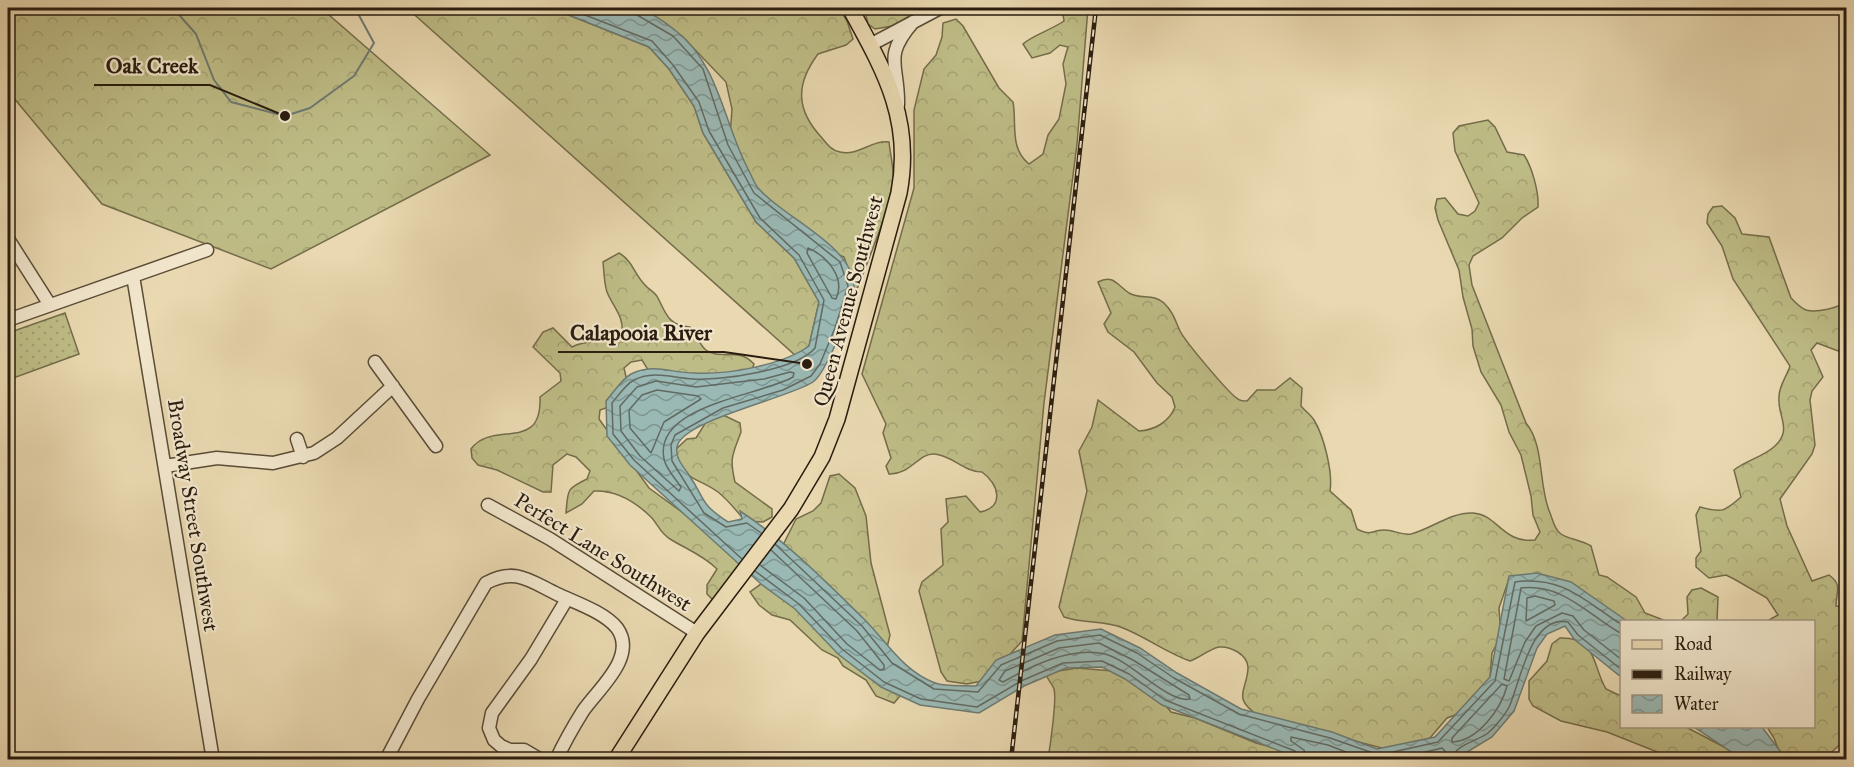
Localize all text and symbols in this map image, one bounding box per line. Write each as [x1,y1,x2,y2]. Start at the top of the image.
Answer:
callout: Oak Creek [94,45,210,85]
text: Oak Creek [106,52,199,79]
street label: Queen Avenue Southwest [807,192,889,409]
callout: Calapooia River [558,312,724,352]
text: Calapooia River [570,319,713,346]
street label: Broadway Street Southwest [162,397,224,634]
street label: Perfect Lane Southwest [510,487,697,617]
legend [1620,620,1815,728]
text: Road [1674,633,1712,655]
text: Railway [1674,663,1732,685]
text: Water [1674,693,1719,715]

